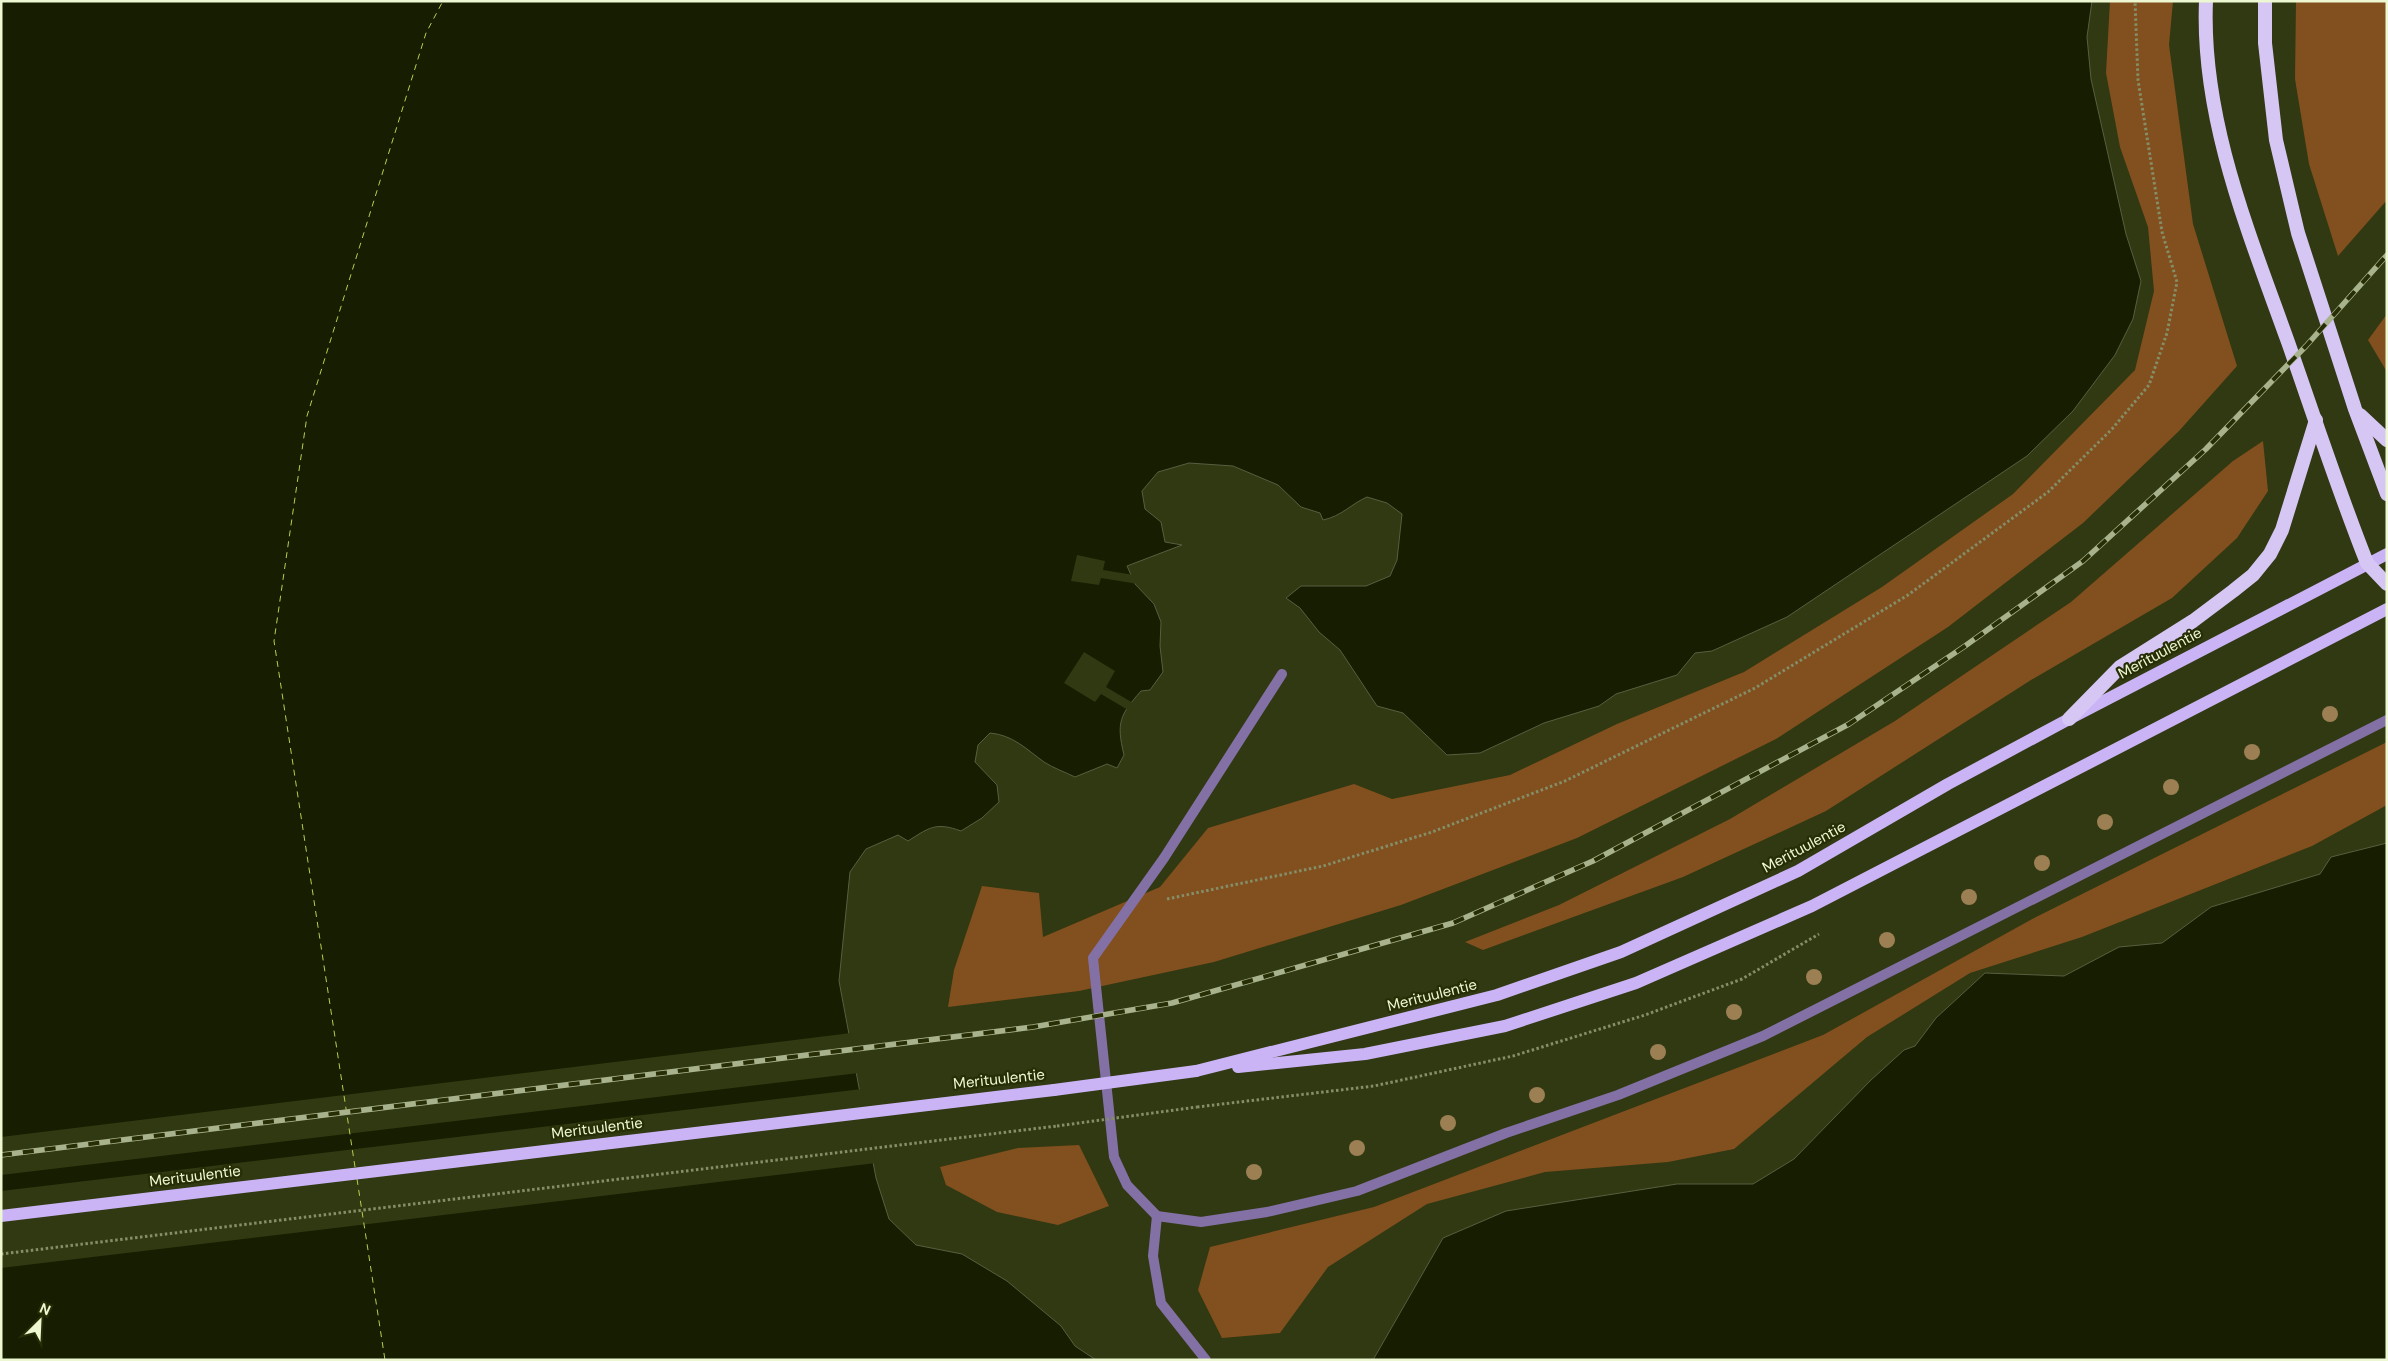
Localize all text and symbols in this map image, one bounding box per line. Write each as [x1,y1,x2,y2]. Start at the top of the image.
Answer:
street label: Merituulentie [2115,623,2205,683]
street label: Merituulentie [1759,817,1849,877]
street label: Merituulentie [1385,974,1479,1016]
street label: Merituulentie [952,1064,1046,1094]
street label: Merituulentie [550,1112,644,1144]
street label: Merituulentie [148,1160,242,1192]
north arrow [15,1296,65,1346]
text: N [37,1299,54,1319]

